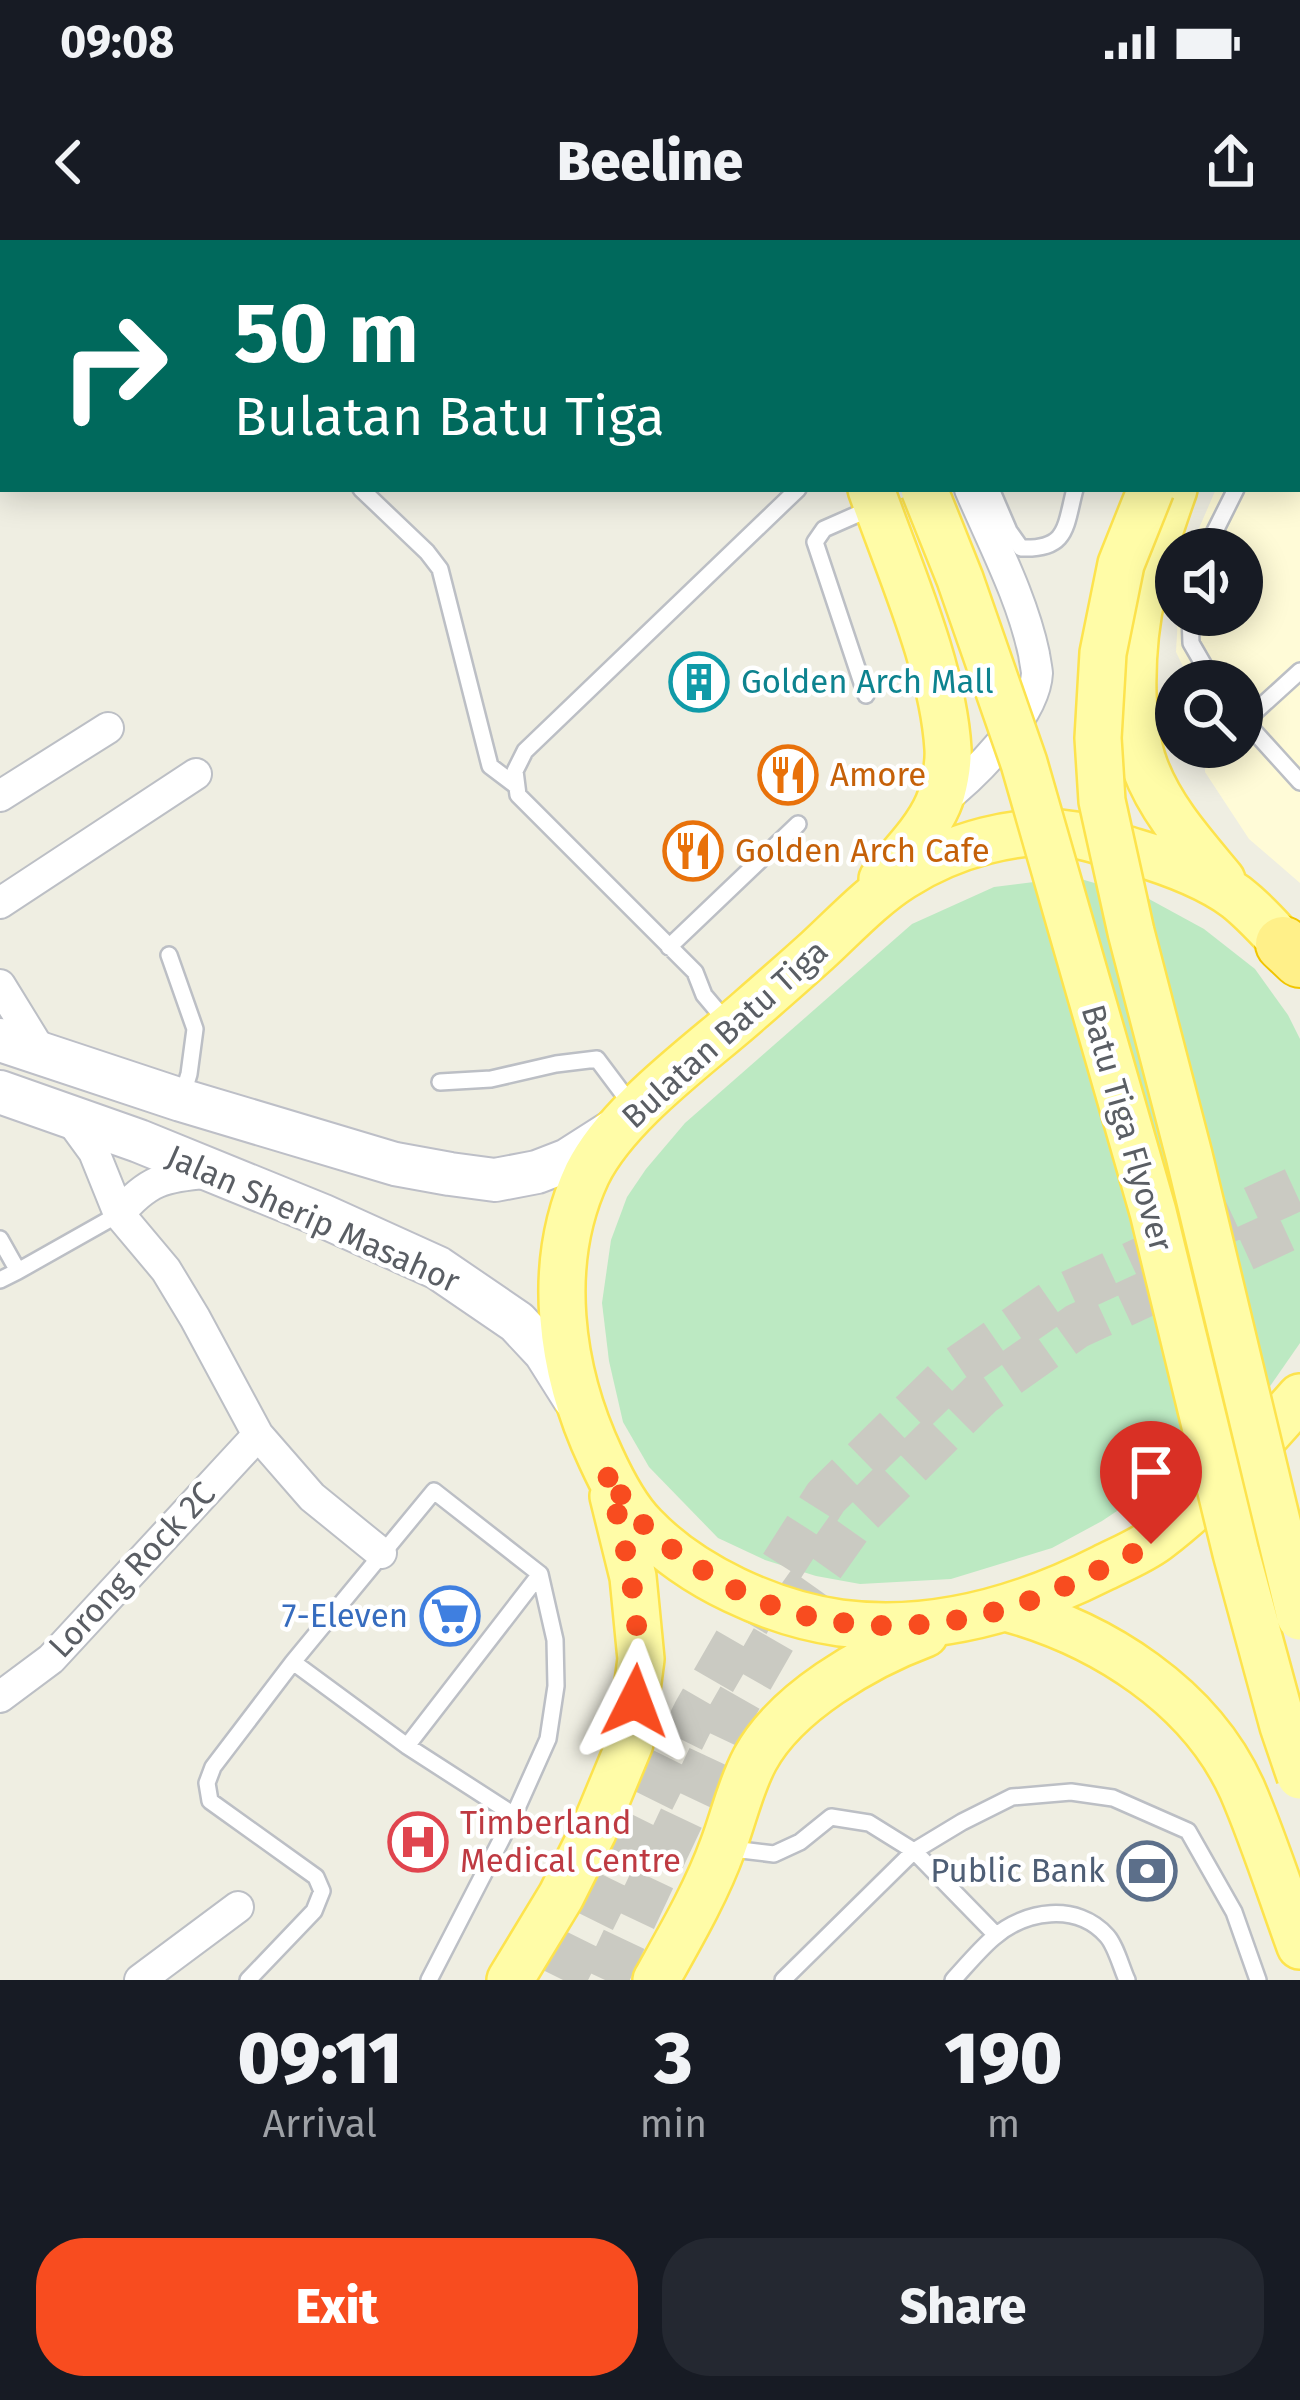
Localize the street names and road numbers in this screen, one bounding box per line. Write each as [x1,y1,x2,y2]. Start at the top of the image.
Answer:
street label: Bulatan Batu Tiga [614,931,836,1137]
street label: Batu Tiga Flyover [1073,1000,1181,1256]
street label: Jalan Sherip Masahor [160,1136,466,1302]
street label: Lorong Rock 2C [40,1474,224,1666]

